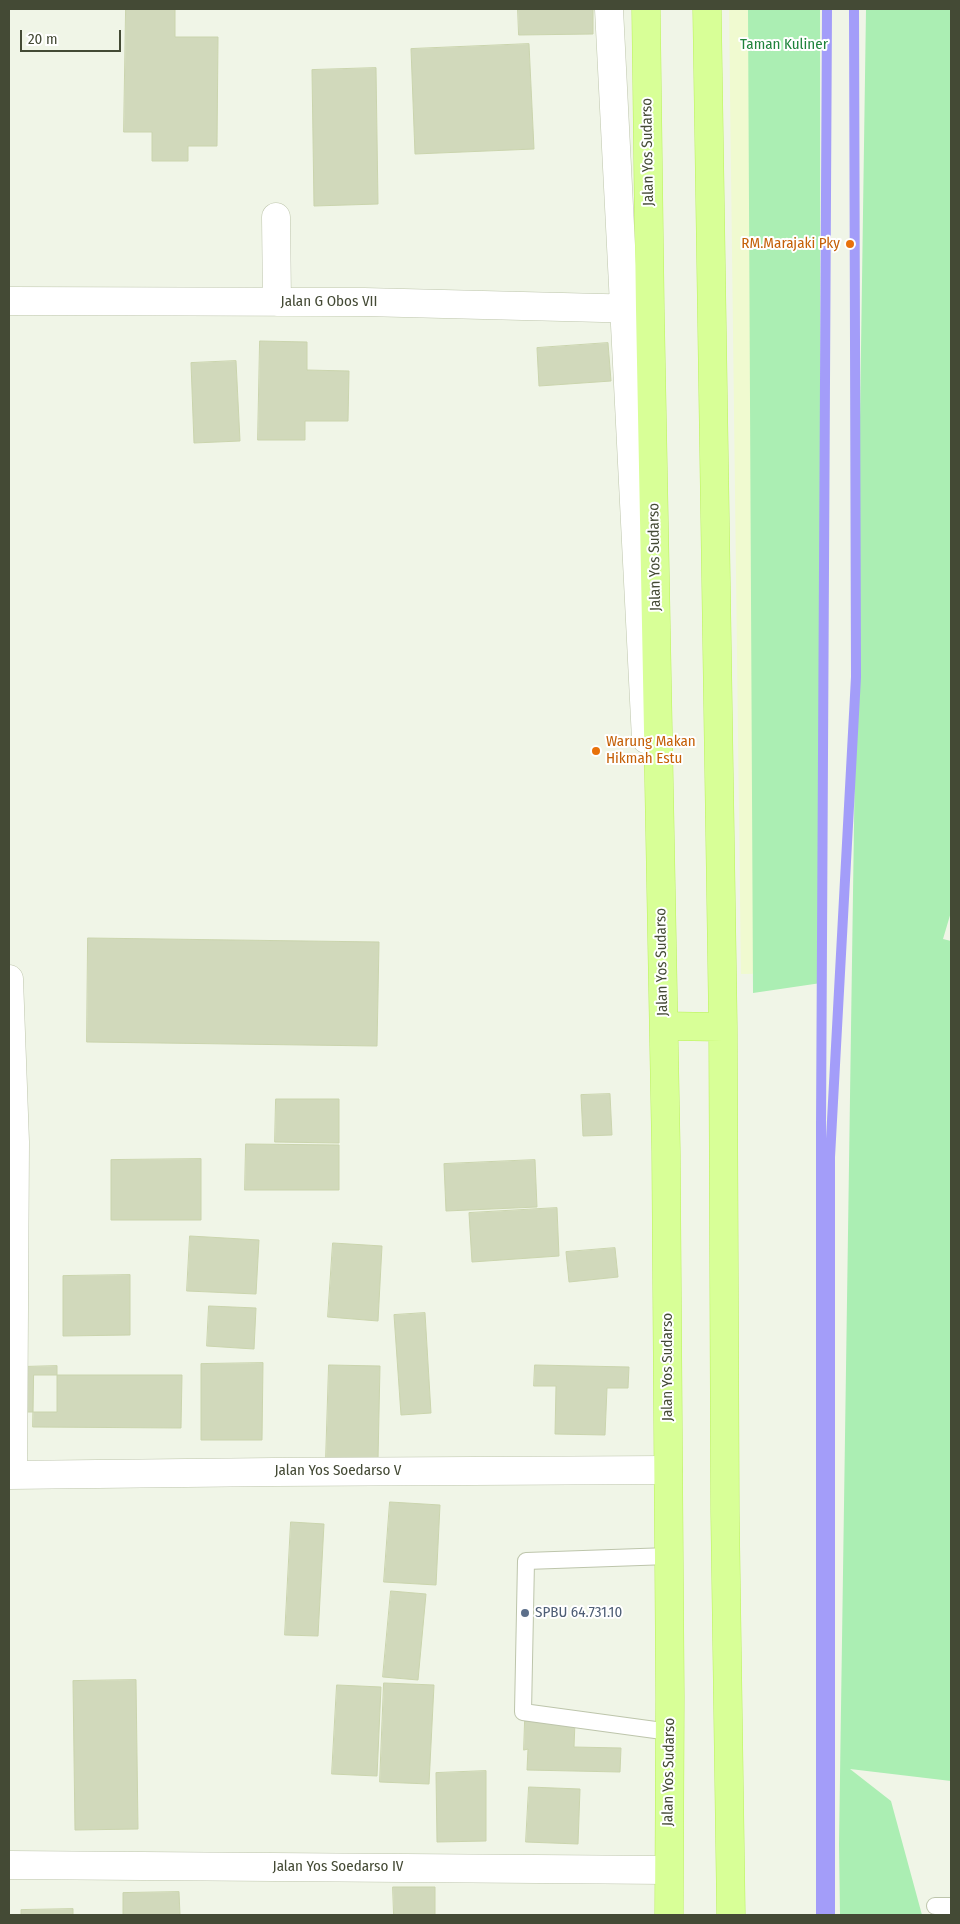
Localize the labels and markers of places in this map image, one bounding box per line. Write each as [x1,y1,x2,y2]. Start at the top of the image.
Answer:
place label: RM.Marajaki Pky [741,235,840,253]
marker: RM.Marajaki Pky [844,238,856,250]
place label: Warung Makan Hikmah Estu [606,733,696,768]
marker: Warung Makan Hikmah Estu [590,745,602,757]
place label: SPBU 64.731.10 [535,1604,622,1622]
marker: SPBU 64.731.10 [519,1607,531,1619]

